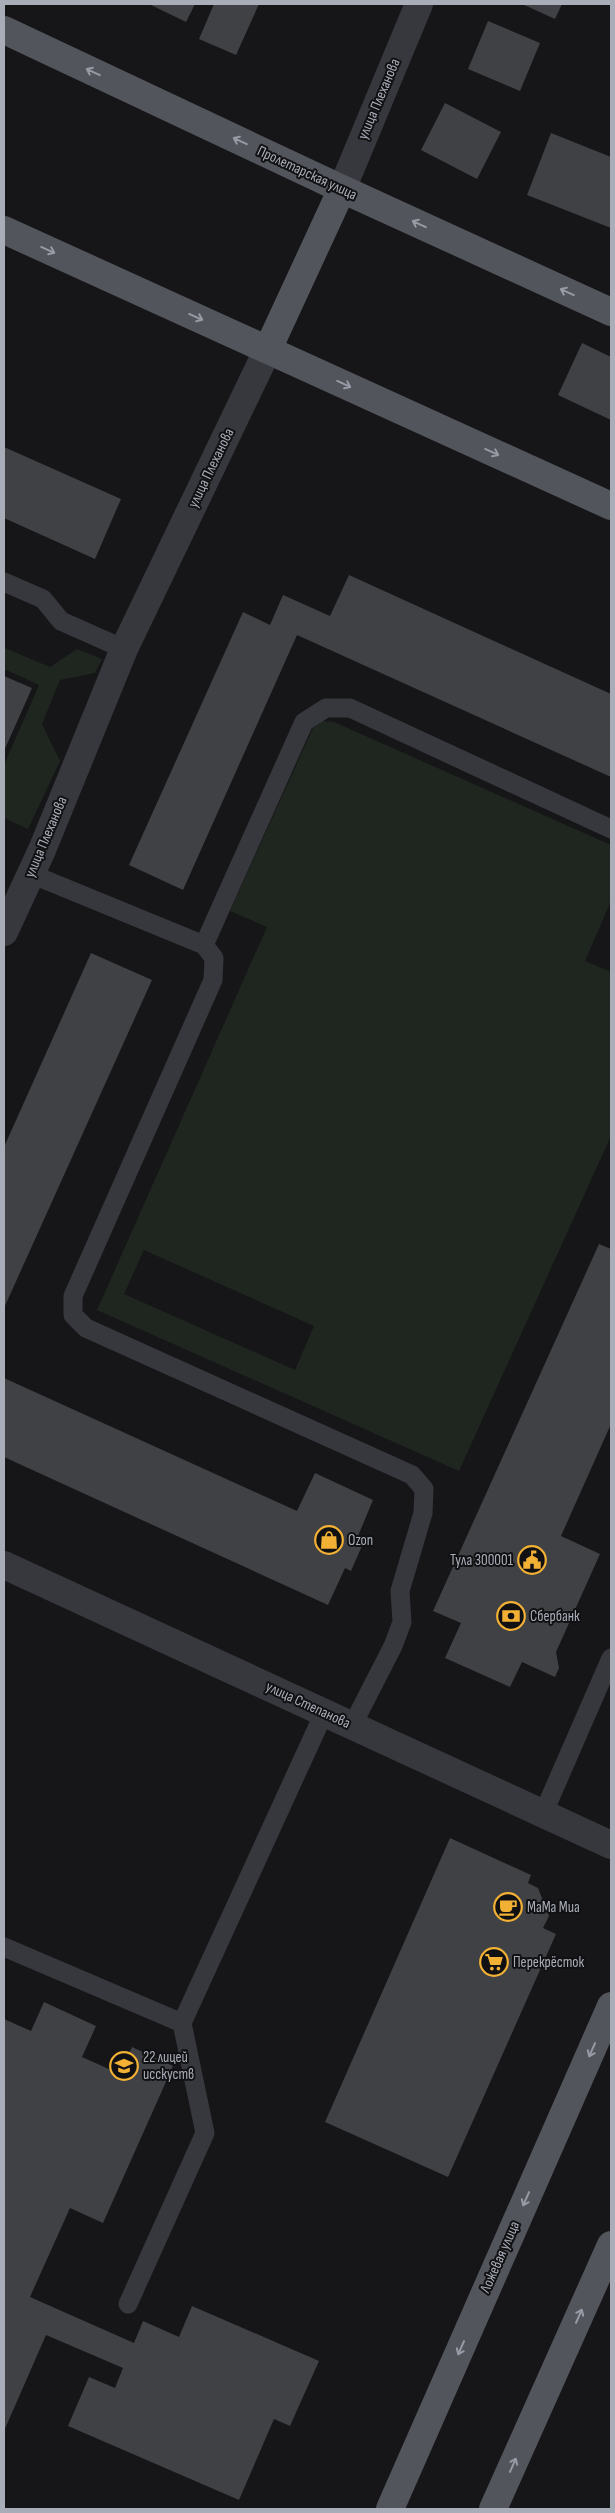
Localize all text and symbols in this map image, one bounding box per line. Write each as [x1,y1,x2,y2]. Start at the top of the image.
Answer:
street label: улица Плеханова [353,55,405,142]
one-way arrow [86,67,101,77]
one-way arrow [233,136,248,146]
street label: Пролетарская улица [254,142,360,204]
one-way arrow [412,219,427,229]
one-way arrow [40,246,55,256]
one-way arrow [560,286,575,296]
one-way arrow [188,313,203,323]
one-way arrow [336,380,351,390]
street label: улица Плеханова [184,425,239,511]
one-way arrow [484,447,499,457]
street label: улица Плеханова [20,793,72,880]
shop icon: Ozon [314,1525,344,1555]
place label: Ozon [348,1531,373,1550]
public building icon: Тула 300001 [517,1545,547,1575]
place label: Тула 300001 [450,1551,514,1570]
bank icon: Сбербанк [496,1601,526,1631]
place label: Сбербанк [530,1607,580,1626]
street label: улица Степанова [263,1677,354,1733]
cafe icon: МаМа Миа [493,1892,523,1922]
place label: МаМа Миа [527,1898,580,1917]
supermarket icon: Перекрёсток [479,1947,509,1977]
place label: Перекрёсток [513,1953,585,1972]
one-way arrow [586,2042,596,2057]
place label: 22 лицей исскуств [143,2048,194,2084]
school or university icon: 22 лицей исскуств [109,2051,139,2081]
one-way arrow [521,2191,531,2206]
street label: Ложевая улица [475,2218,524,2297]
one-way arrow [575,2309,585,2324]
one-way arrow [455,2340,465,2355]
one-way arrow [509,2458,519,2473]

